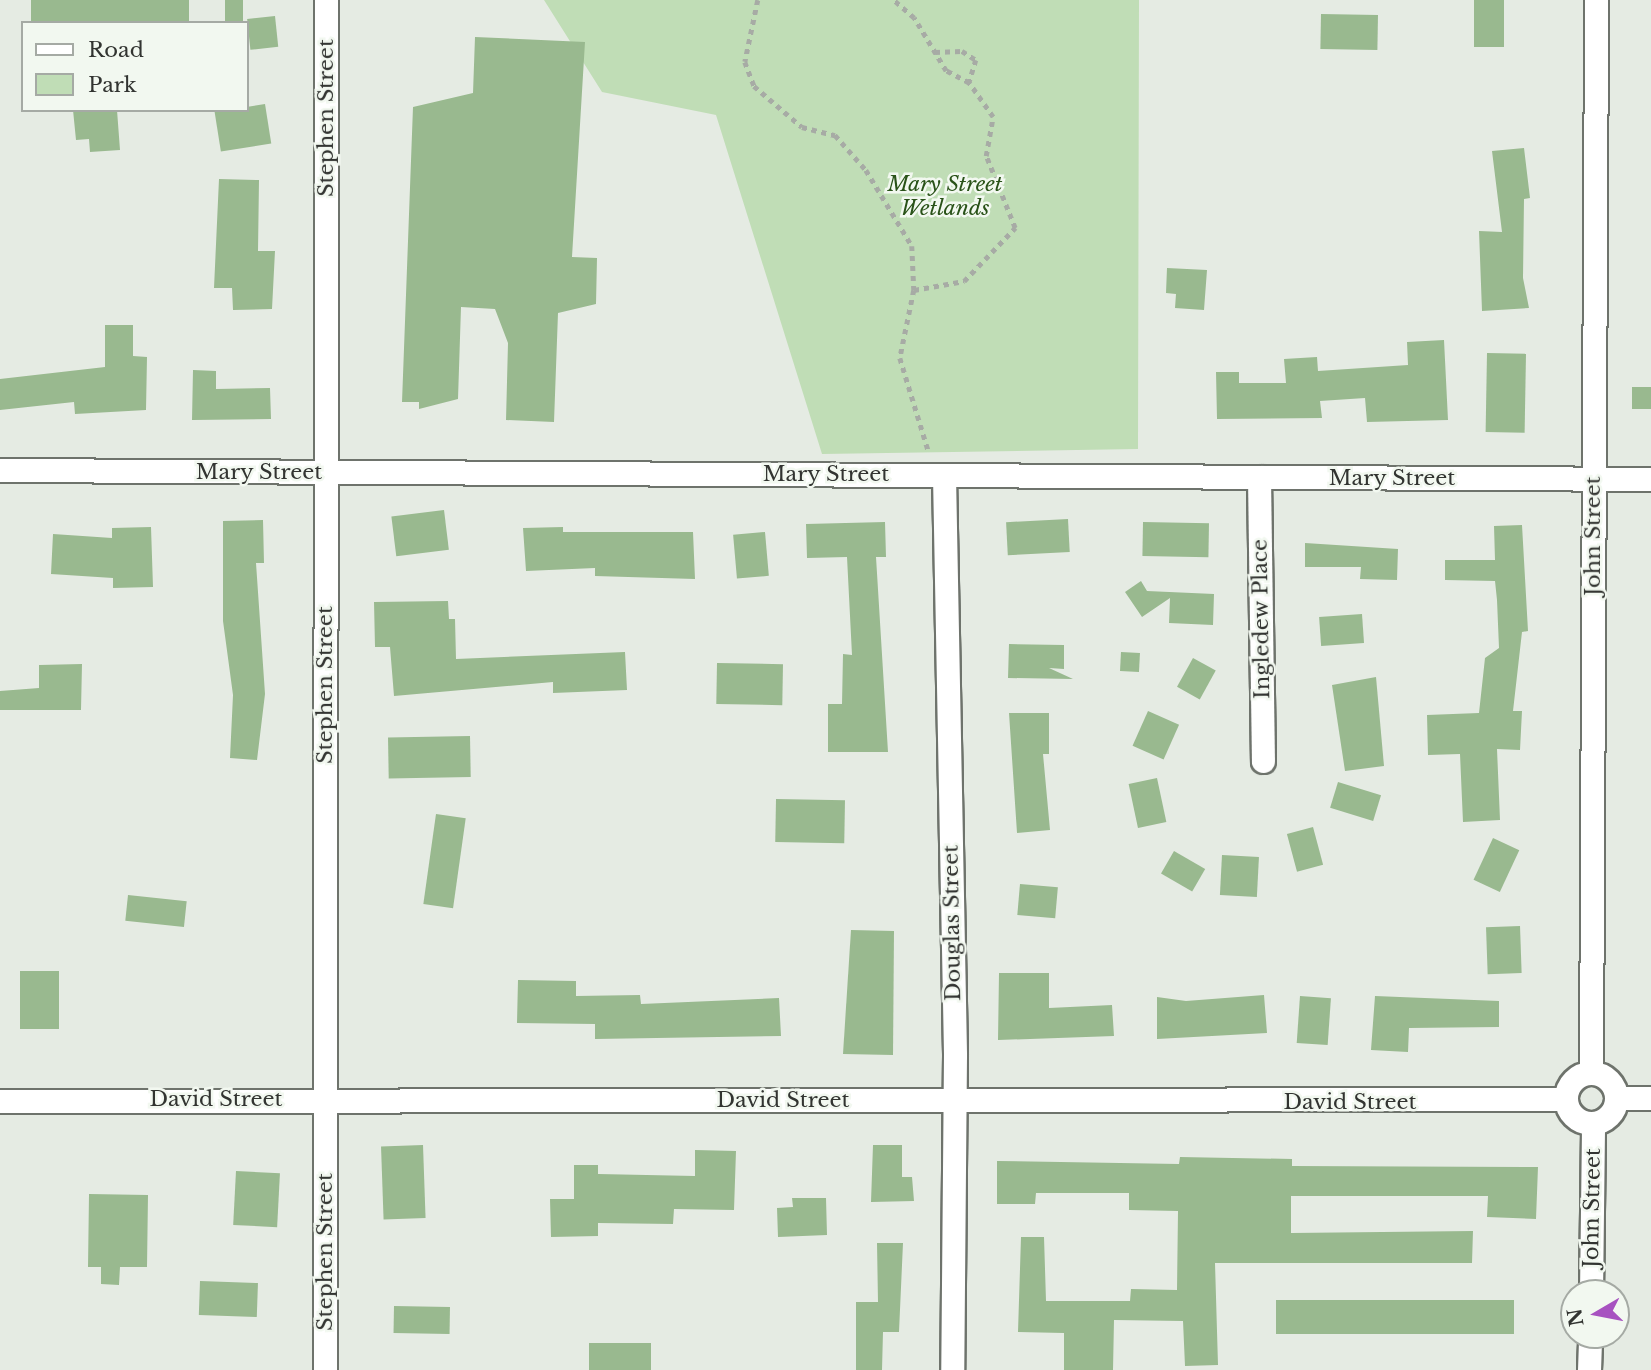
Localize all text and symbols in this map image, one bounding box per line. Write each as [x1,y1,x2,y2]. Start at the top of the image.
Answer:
legend [21,21,248,112]
text: Road [88,37,144,63]
street label: Stephen Street [313,39,339,197]
text: Park [88,72,137,98]
park label: Mary Street Wetlands [888,171,1002,221]
street label: Mary Street [195,459,323,485]
street label: Mary Street [762,461,890,487]
street label: Mary Street [1328,465,1456,491]
street label: John Street [1580,476,1606,596]
street label: Ingledew Place [1247,538,1275,700]
street label: Stephen Street [312,606,338,764]
street label: Douglas Street [938,845,966,1001]
street label: David Street [150,1086,282,1112]
street label: David Street [717,1087,849,1113]
street label: David Street [1284,1089,1416,1115]
street label: John Street [1578,1148,1606,1268]
street label: Stephen Street [312,1173,338,1331]
north arrow [1560,1279,1630,1349]
text: N [1563,1307,1589,1328]

